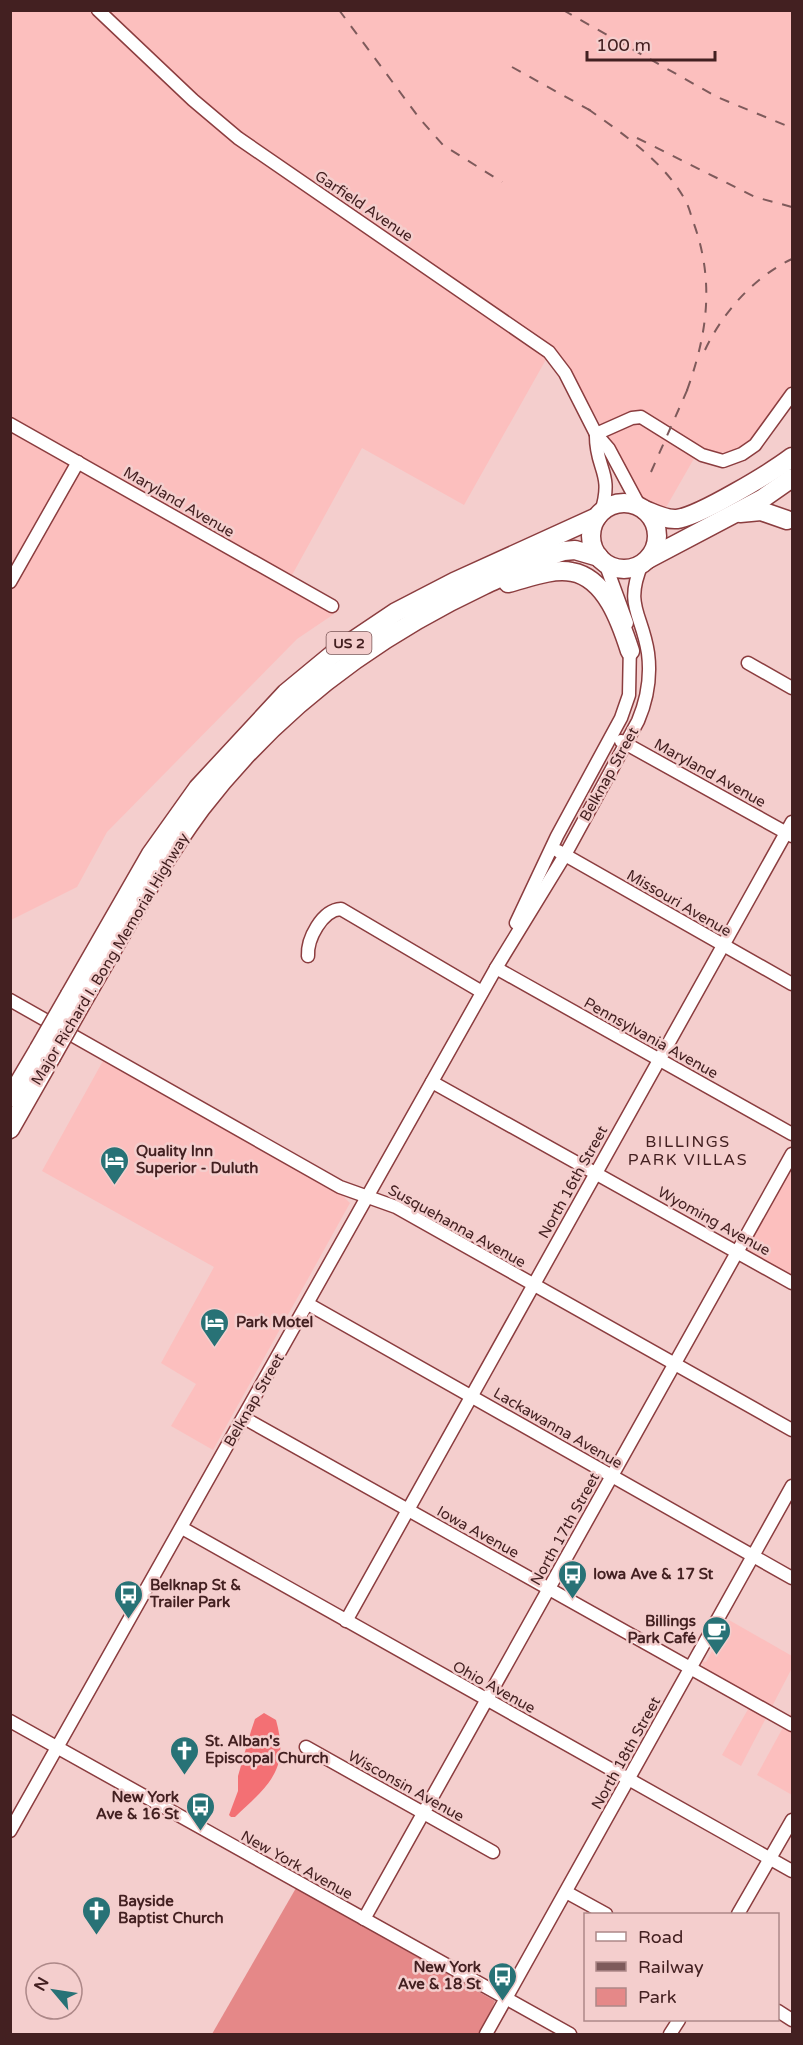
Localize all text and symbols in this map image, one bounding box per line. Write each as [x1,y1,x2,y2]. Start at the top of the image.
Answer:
scale bar [587,24,714,62]
text: 100 m [596,34,651,56]
street label: Garfield Avenue [312,167,416,245]
street label: Maryland Avenue [120,463,238,541]
road number: US 2 [326,632,372,654]
street label: Belknap Street [576,724,642,824]
street label: Maryland Avenue [651,735,769,811]
street label: Major Richard I. Bong Memorial Highway [27,830,193,1088]
street label: Missouri Avenue [623,866,735,940]
street label: Pennsylvania Avenue [581,994,721,1082]
street label: North 16th Street [535,1122,612,1241]
district label: BILLINGS PARK VILLAS [628,1132,748,1170]
place label: Quality Inn Superior - Duluth [136,1142,258,1178]
hotel icon: Quality Inn Superior - Duluth [99,1144,131,1186]
street label: Susquehanna Avenue [385,1181,529,1271]
street label: Wyoming Avenue [655,1183,773,1259]
hotel icon: Park Motel [199,1306,231,1348]
place label: Park Motel [236,1313,313,1331]
street label: Belknap Street [220,1350,288,1450]
street label: Lackawanna Avenue [490,1384,626,1472]
street label: North 17th Street [527,1469,604,1588]
street label: Iowa Avenue [434,1502,522,1562]
bus stop icon: Iowa Ave & 17 St [556,1558,588,1600]
place label: Iowa Ave & 17 St [593,1565,714,1583]
place label: Belknap St & Trailer Park [149,1576,241,1611]
bus stop icon: Belknap St & Trailer Park [113,1578,145,1620]
place label: Billings Park Café [628,1612,697,1647]
cafe icon: Billings Park Café [701,1614,733,1656]
street label: Ohio Avenue [450,1657,538,1717]
street label: North 18th Street [588,1693,665,1812]
place label: St. Alban's Episcopal Church [205,1732,329,1768]
church icon: St. Alban's Episcopal Church [168,1734,200,1776]
street label: Wisconsin Avenue [345,1747,467,1825]
place label: New York Ave & 16 St [96,1788,179,1823]
bus stop icon: New York Ave & 16 St [184,1790,216,1832]
street label: New York Avenue [238,1827,356,1903]
place label: Bayside Baptist Church [118,1892,224,1928]
church icon: Bayside Baptist Church [81,1894,113,1936]
legend [584,1913,779,2021]
text: Road [638,1926,683,1948]
text: Railway [638,1956,704,1978]
place label: New York Ave & 18 St [398,1958,481,1993]
bus stop icon: New York Ave & 18 St [486,1960,518,2002]
north arrow [24,1961,84,2021]
text: N [30,1974,54,1995]
text: Park [638,1986,677,2008]

